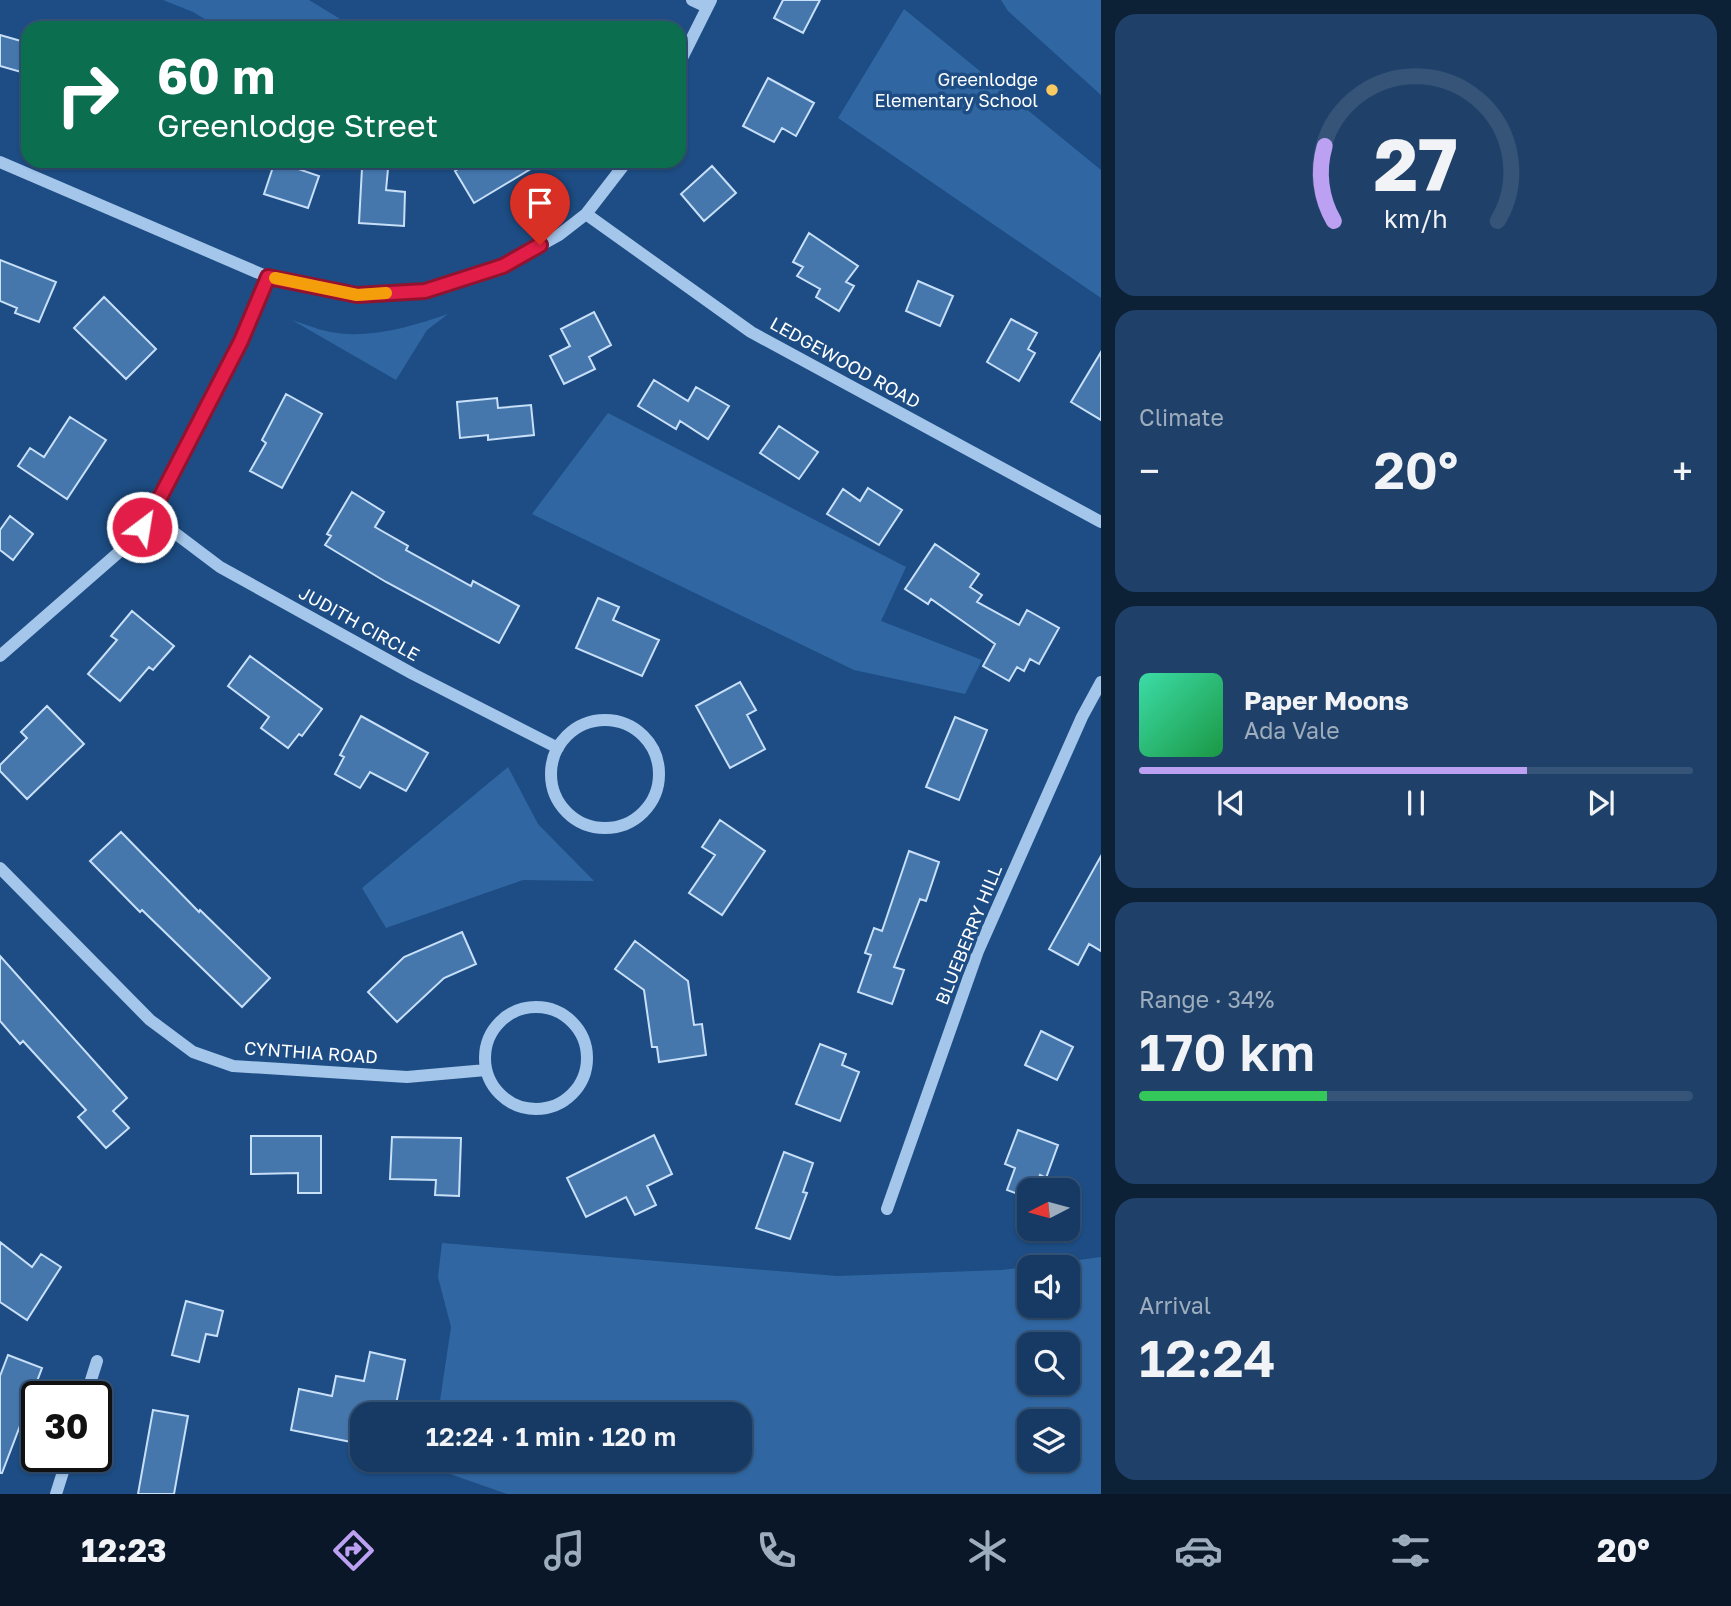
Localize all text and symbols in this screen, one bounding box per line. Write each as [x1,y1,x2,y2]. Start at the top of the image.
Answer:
text: 60 m [157,46,275,105]
icon: right [42,49,133,140]
place label: Greenlodge Elementary School [874,68,1038,111]
marker: Greenlodge Elementary School [1044,82,1060,98]
text: Greenlodge Street [157,106,438,144]
text: 27 [1374,120,1458,207]
pin [510,173,570,245]
icon: arrive [521,184,559,222]
text: km/h [1384,203,1448,234]
street label: LEDGEWOOD ROAD [767,312,924,413]
text: Climate [1139,403,1224,431]
text: 20° [1374,438,1458,500]
text: − [1139,448,1160,493]
text: + [1672,448,1693,493]
position arrow [105,490,179,564]
street label: JUDITH CIRCLE [295,581,424,665]
text: Paper Moons [1244,685,1409,716]
text: Ada Vale [1244,716,1340,744]
icon: previous [1212,784,1250,822]
icon: pause [1397,784,1435,822]
icon: next [1582,784,1620,822]
street label: BLUEBERRY HILL [930,862,1006,1008]
text: Range · 34% [1139,985,1274,1013]
text: 170 km [1139,1020,1315,1082]
street label: CYNTHIA ROAD [244,1036,379,1068]
north arrow [1017,1178,1080,1241]
map controls [1017,1178,1080,1472]
button: sound [1017,1255,1080,1318]
text: Arrival [1139,1291,1211,1319]
text: 12:24 [1139,1326,1276,1388]
button: search [1017,1332,1080,1395]
speed limit sign: 30 [21,1381,112,1472]
button: layers [1017,1409,1080,1472]
text: 12:24 · 1 min · 120 m [426,1421,676,1452]
icon: directions [329,1526,378,1575]
icon: music [540,1526,589,1575]
icon: phone [752,1526,801,1575]
icon: climate [963,1526,1012,1575]
icon: car [1174,1526,1223,1575]
icon: filters [1386,1526,1435,1575]
text: 12:23 [81,1531,166,1569]
text: 20° [1597,1531,1650,1569]

